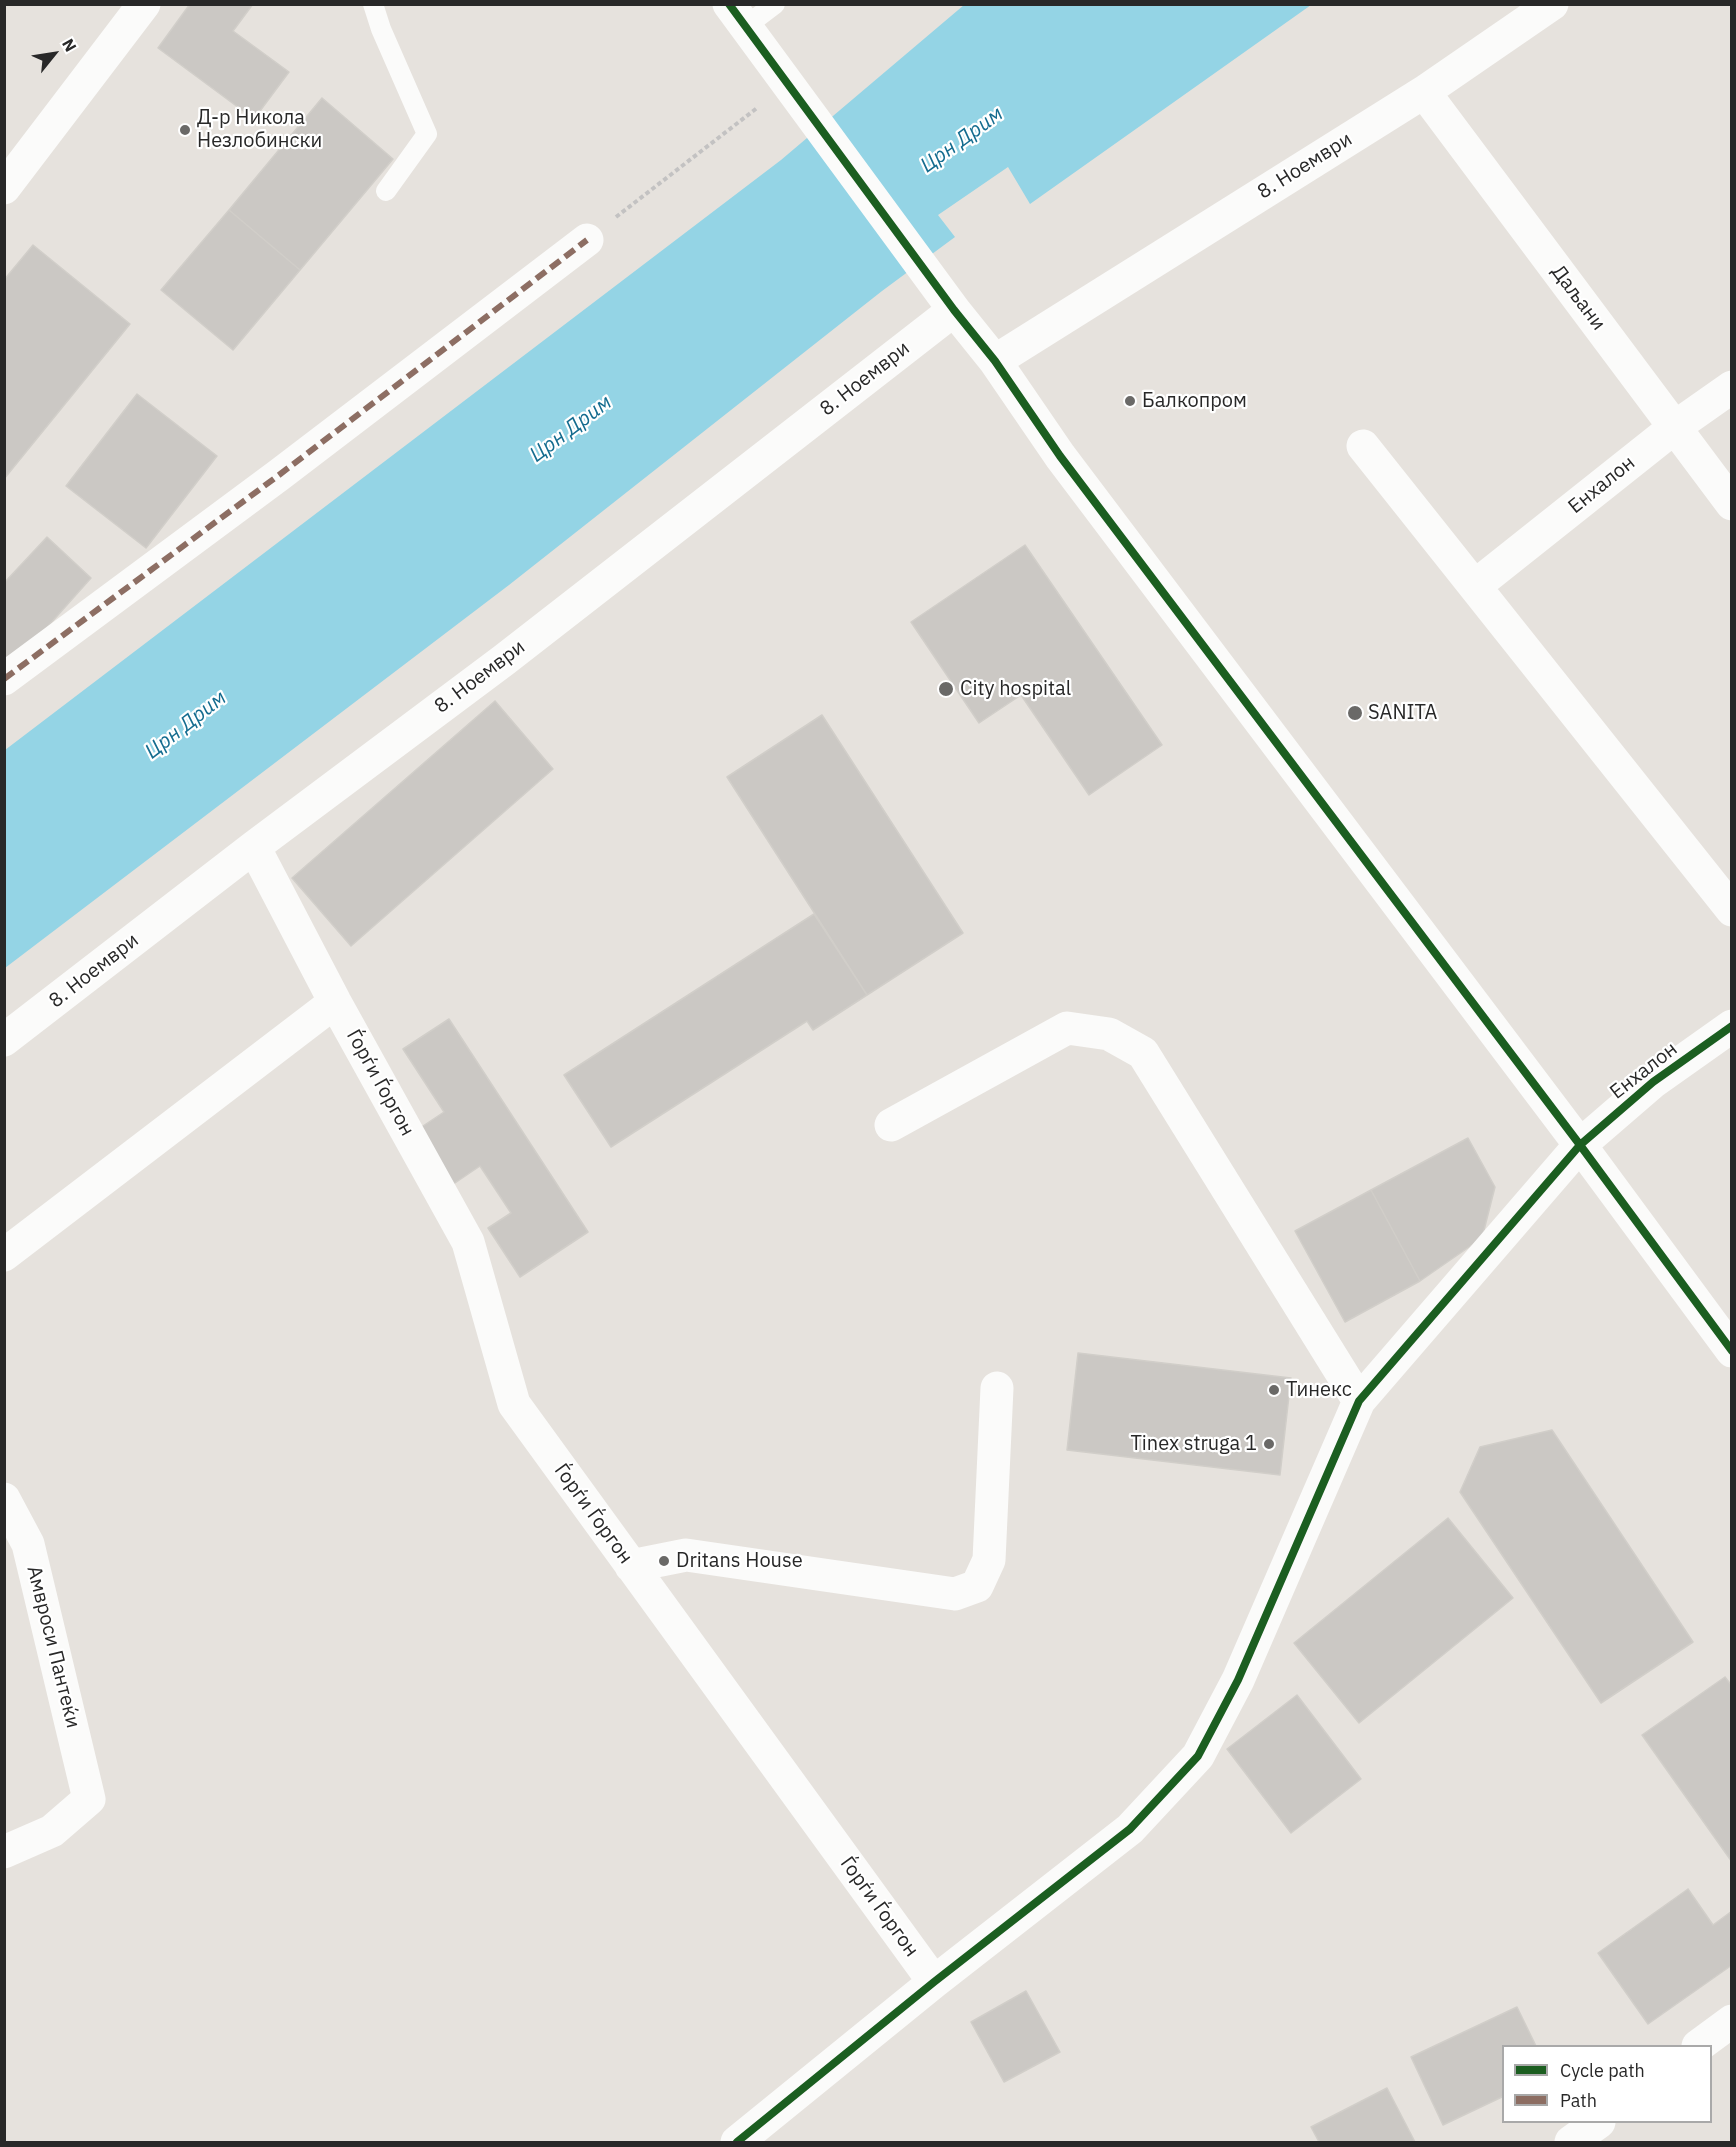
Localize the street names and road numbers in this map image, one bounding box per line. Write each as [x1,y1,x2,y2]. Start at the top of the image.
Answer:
street label: 8. Ноември [1253,127,1357,205]
street label: Даљани [1546,261,1610,335]
street label: 8. Ноември [815,337,915,421]
street label: Енхалон [1564,451,1640,519]
street label: 8. Ноември [430,635,530,719]
street label: 8. Ноември [44,929,144,1013]
street label: Ѓорѓи Ѓоргон [341,1026,419,1140]
street label: Енхалон [1606,1037,1682,1105]
street label: Ѓорѓи Ѓоргон [549,1459,637,1569]
street label: Амвроси Пантеќи [21,1563,85,1731]
street label: Ѓорѓи Ѓоргон [835,1852,923,1962]

